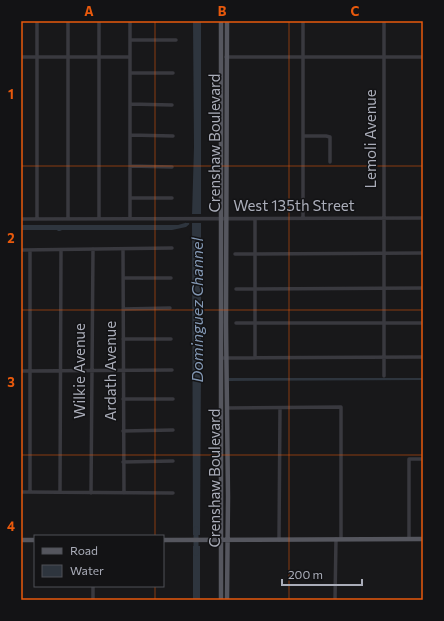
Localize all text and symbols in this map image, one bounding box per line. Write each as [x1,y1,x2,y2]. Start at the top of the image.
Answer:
text: A [84,3,94,19]
text: B [218,3,227,19]
text: C [351,3,360,19]
street label: Crenshaw Boulevard [205,74,223,212]
text: 1 [8,86,14,102]
street label: Lemoli Avenue [361,89,379,189]
street label: West 135th Street [233,196,355,214]
text: 2 [7,230,15,246]
water label: Dominguez Channel [187,237,206,382]
street label: Ardath Avenue [101,321,119,421]
street label: Wilkie Avenue [70,323,88,419]
text: 3 [7,374,15,390]
street label: Crenshaw Boulevard [205,409,223,547]
text: 4 [7,518,15,534]
legend [34,535,164,587]
text: Road [70,543,98,557]
scale bar [282,561,362,587]
text: Water [70,563,104,577]
text: 200 m [288,567,323,581]

